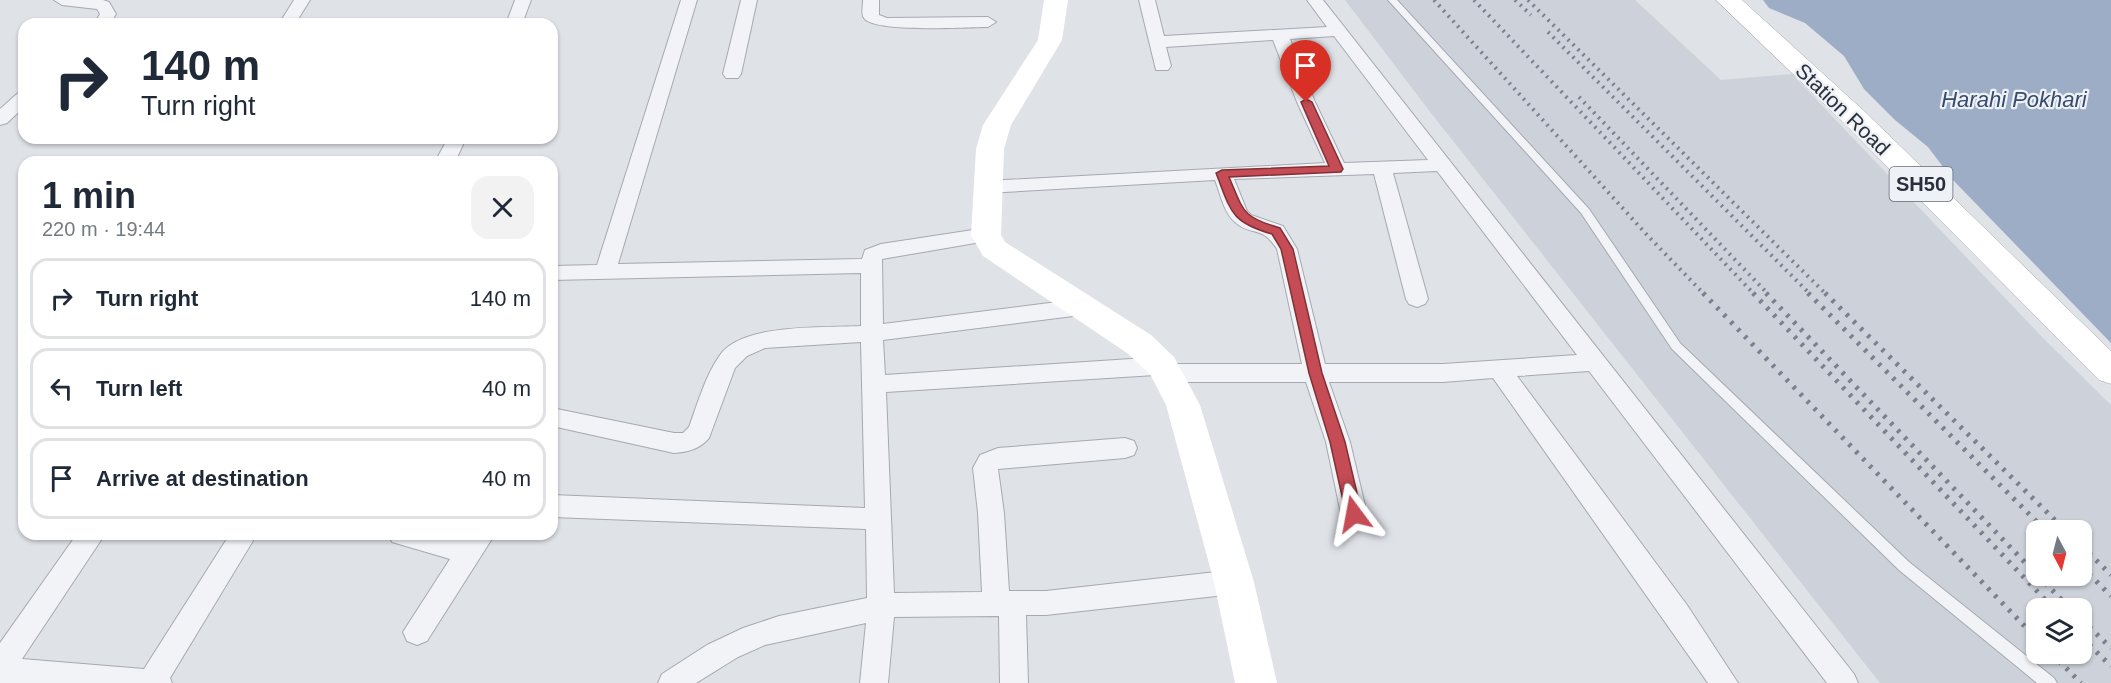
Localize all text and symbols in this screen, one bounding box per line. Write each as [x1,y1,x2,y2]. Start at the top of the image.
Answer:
pin [1280,40,1331,102]
icon: right [42,42,120,120]
text: 140 m [141,42,260,89]
icon: arrive [1289,49,1322,82]
street label: Station Road [1791,59,1895,159]
water label: Harahi Pokhari [1941,87,2088,112]
text: Turn right [141,91,256,121]
road number: SH50 [1890,167,1952,201]
text: 1 min [42,175,136,216]
button: close [471,176,534,239]
text: 220 m · 19:44 [42,218,165,240]
icon: right [45,282,78,315]
text: Turn right [96,286,198,311]
text: 140 m [470,286,531,311]
icon: left [45,372,78,405]
text: Turn left [96,376,182,401]
text: 40 m [482,376,531,401]
icon: arrive [45,462,78,495]
text: Arrive at destination [96,466,309,491]
text: 40 m [482,466,531,491]
position arrow [1322,482,1386,546]
north arrow [2026,520,2092,586]
map controls [2026,520,2092,664]
button: layers [2026,598,2092,664]

